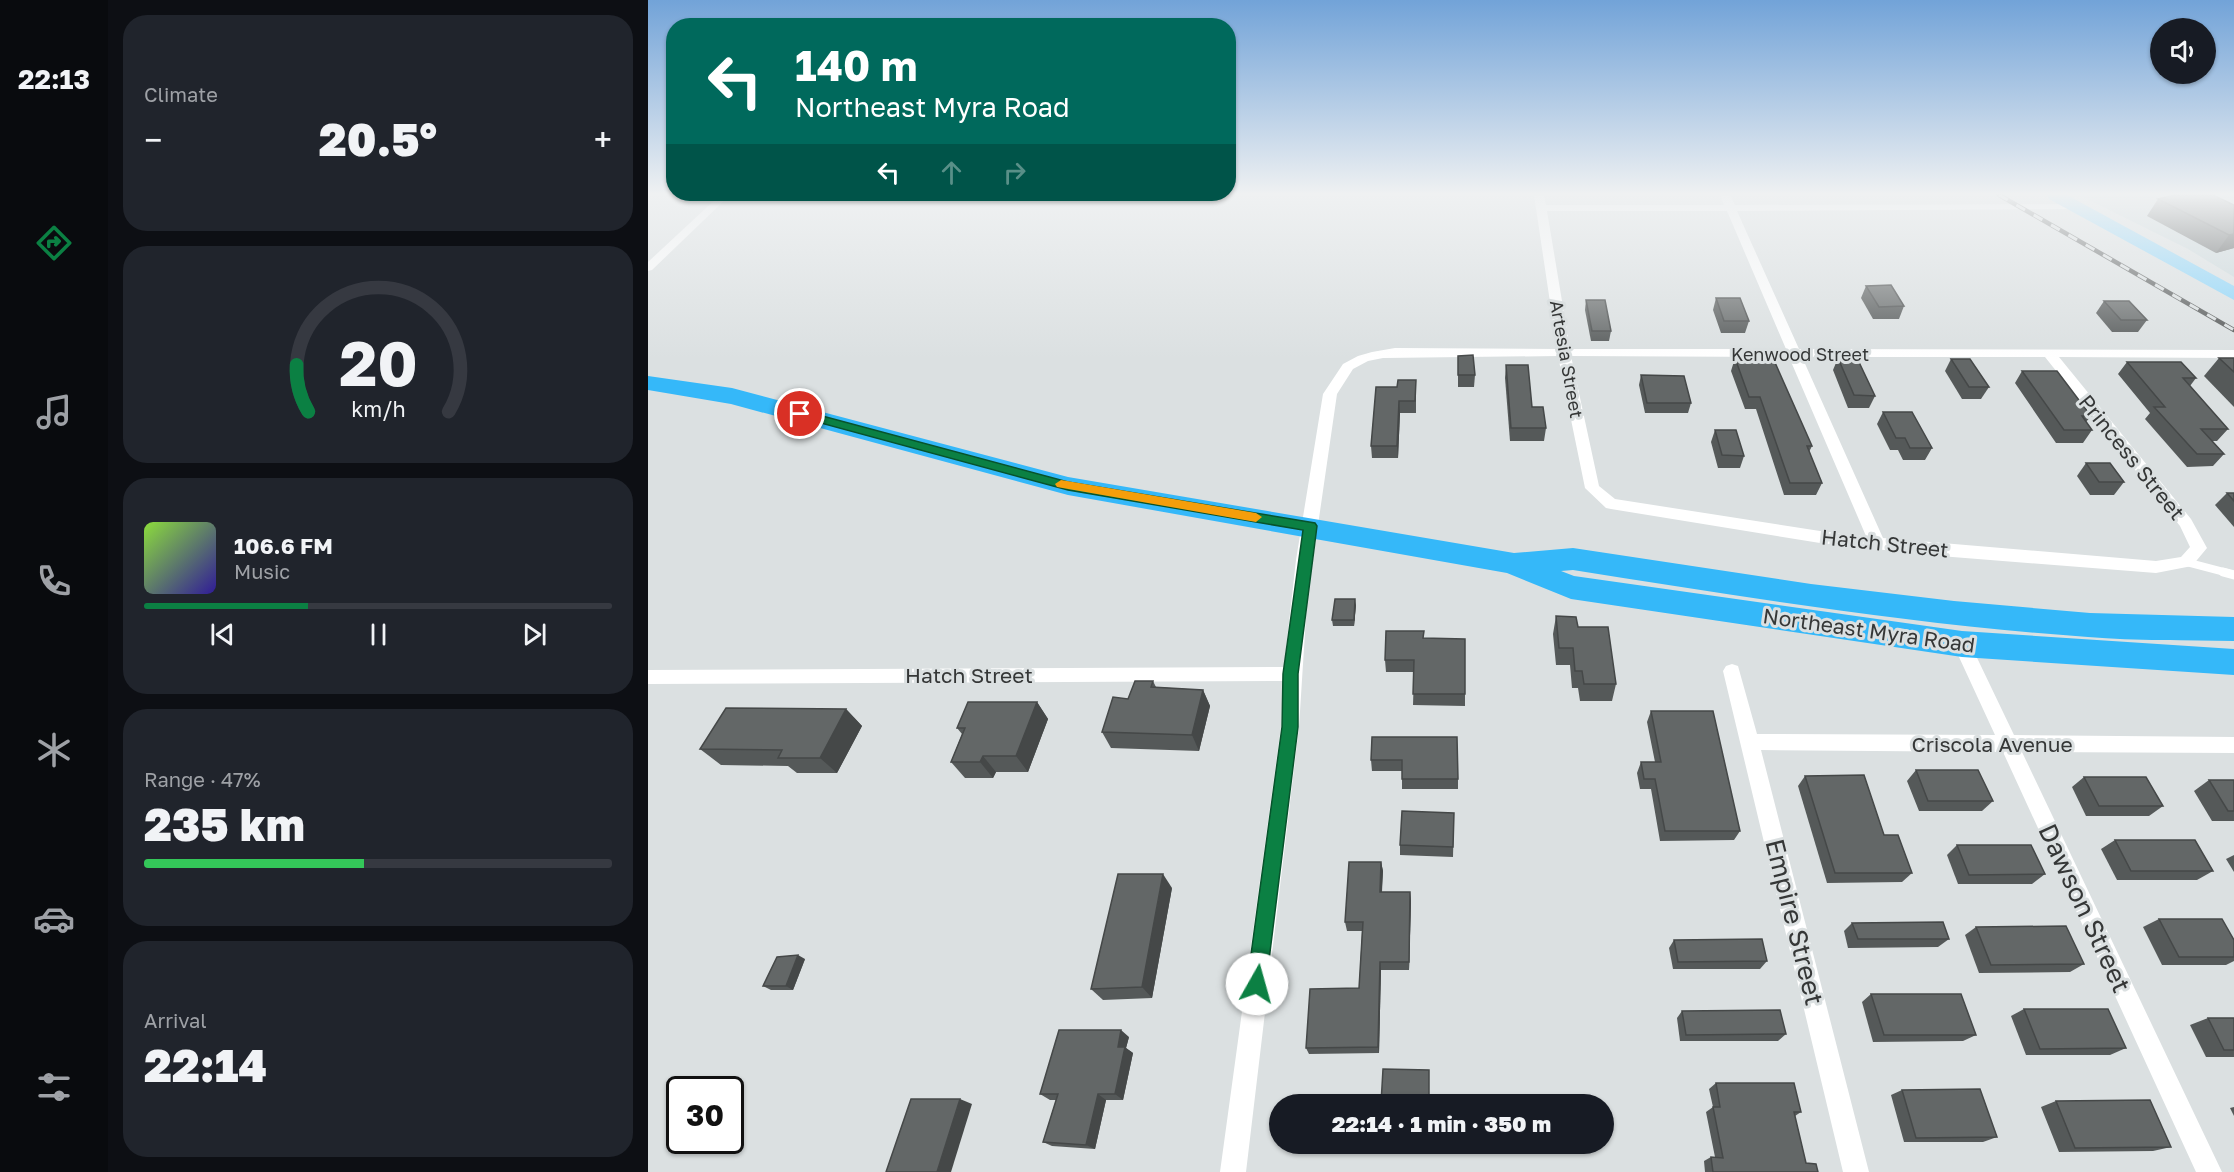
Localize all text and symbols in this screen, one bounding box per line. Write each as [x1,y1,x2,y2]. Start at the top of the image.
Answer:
map controls [2150,18,2216,84]
button: sound [2150,18,2216,84]
text: 140 m [795,40,917,90]
icon: left [696,42,774,120]
text: 22:13 [18,63,90,95]
text: Climate [144,82,218,106]
text: Northeast Myra Road [795,91,1070,123]
text: 20.5° [319,112,437,166]
text: − [144,120,162,159]
text: + [594,120,612,159]
icon: left [872,156,905,189]
icon: ahead [935,156,968,189]
icon: right [998,156,1031,189]
icon: directions [33,222,75,264]
street label: Artesia Street [1546,298,1588,420]
text: 20 [339,325,417,400]
street label: Kenwood Street [1731,343,1869,365]
pin [774,388,825,439]
street label: Princess Street [2074,389,2190,525]
icon: music [33,391,75,433]
text: km/h [351,396,405,422]
icon: arrive [783,397,816,430]
street label: Hatch Street [1820,523,1950,563]
text: 106.6 FM [234,532,333,559]
text: Music [234,559,290,583]
icon: phone [33,560,75,602]
street label: Northeast Myra Road [1761,602,1977,658]
icon: previous [206,618,239,651]
icon: pause [362,618,395,651]
icon: next [518,618,551,651]
street label: Hatch Street [905,662,1033,688]
icon: climate [33,729,75,771]
street label: Criscola Avenue [1911,731,2073,757]
text: Range · 47% [144,767,261,791]
text: 235 km [144,797,305,851]
street label: Dawson Street [2032,819,2138,997]
street label: Empire Street [1759,836,1831,1008]
icon: car [33,898,75,940]
position arrow [1225,952,1289,1016]
text: Arrival [144,1008,207,1032]
text: 22:14 [144,1038,267,1092]
icon: filters [33,1066,75,1108]
speed limit sign: 30 [666,1076,744,1154]
text: 22:14 · 1 min · 350 m [1332,1110,1551,1137]

